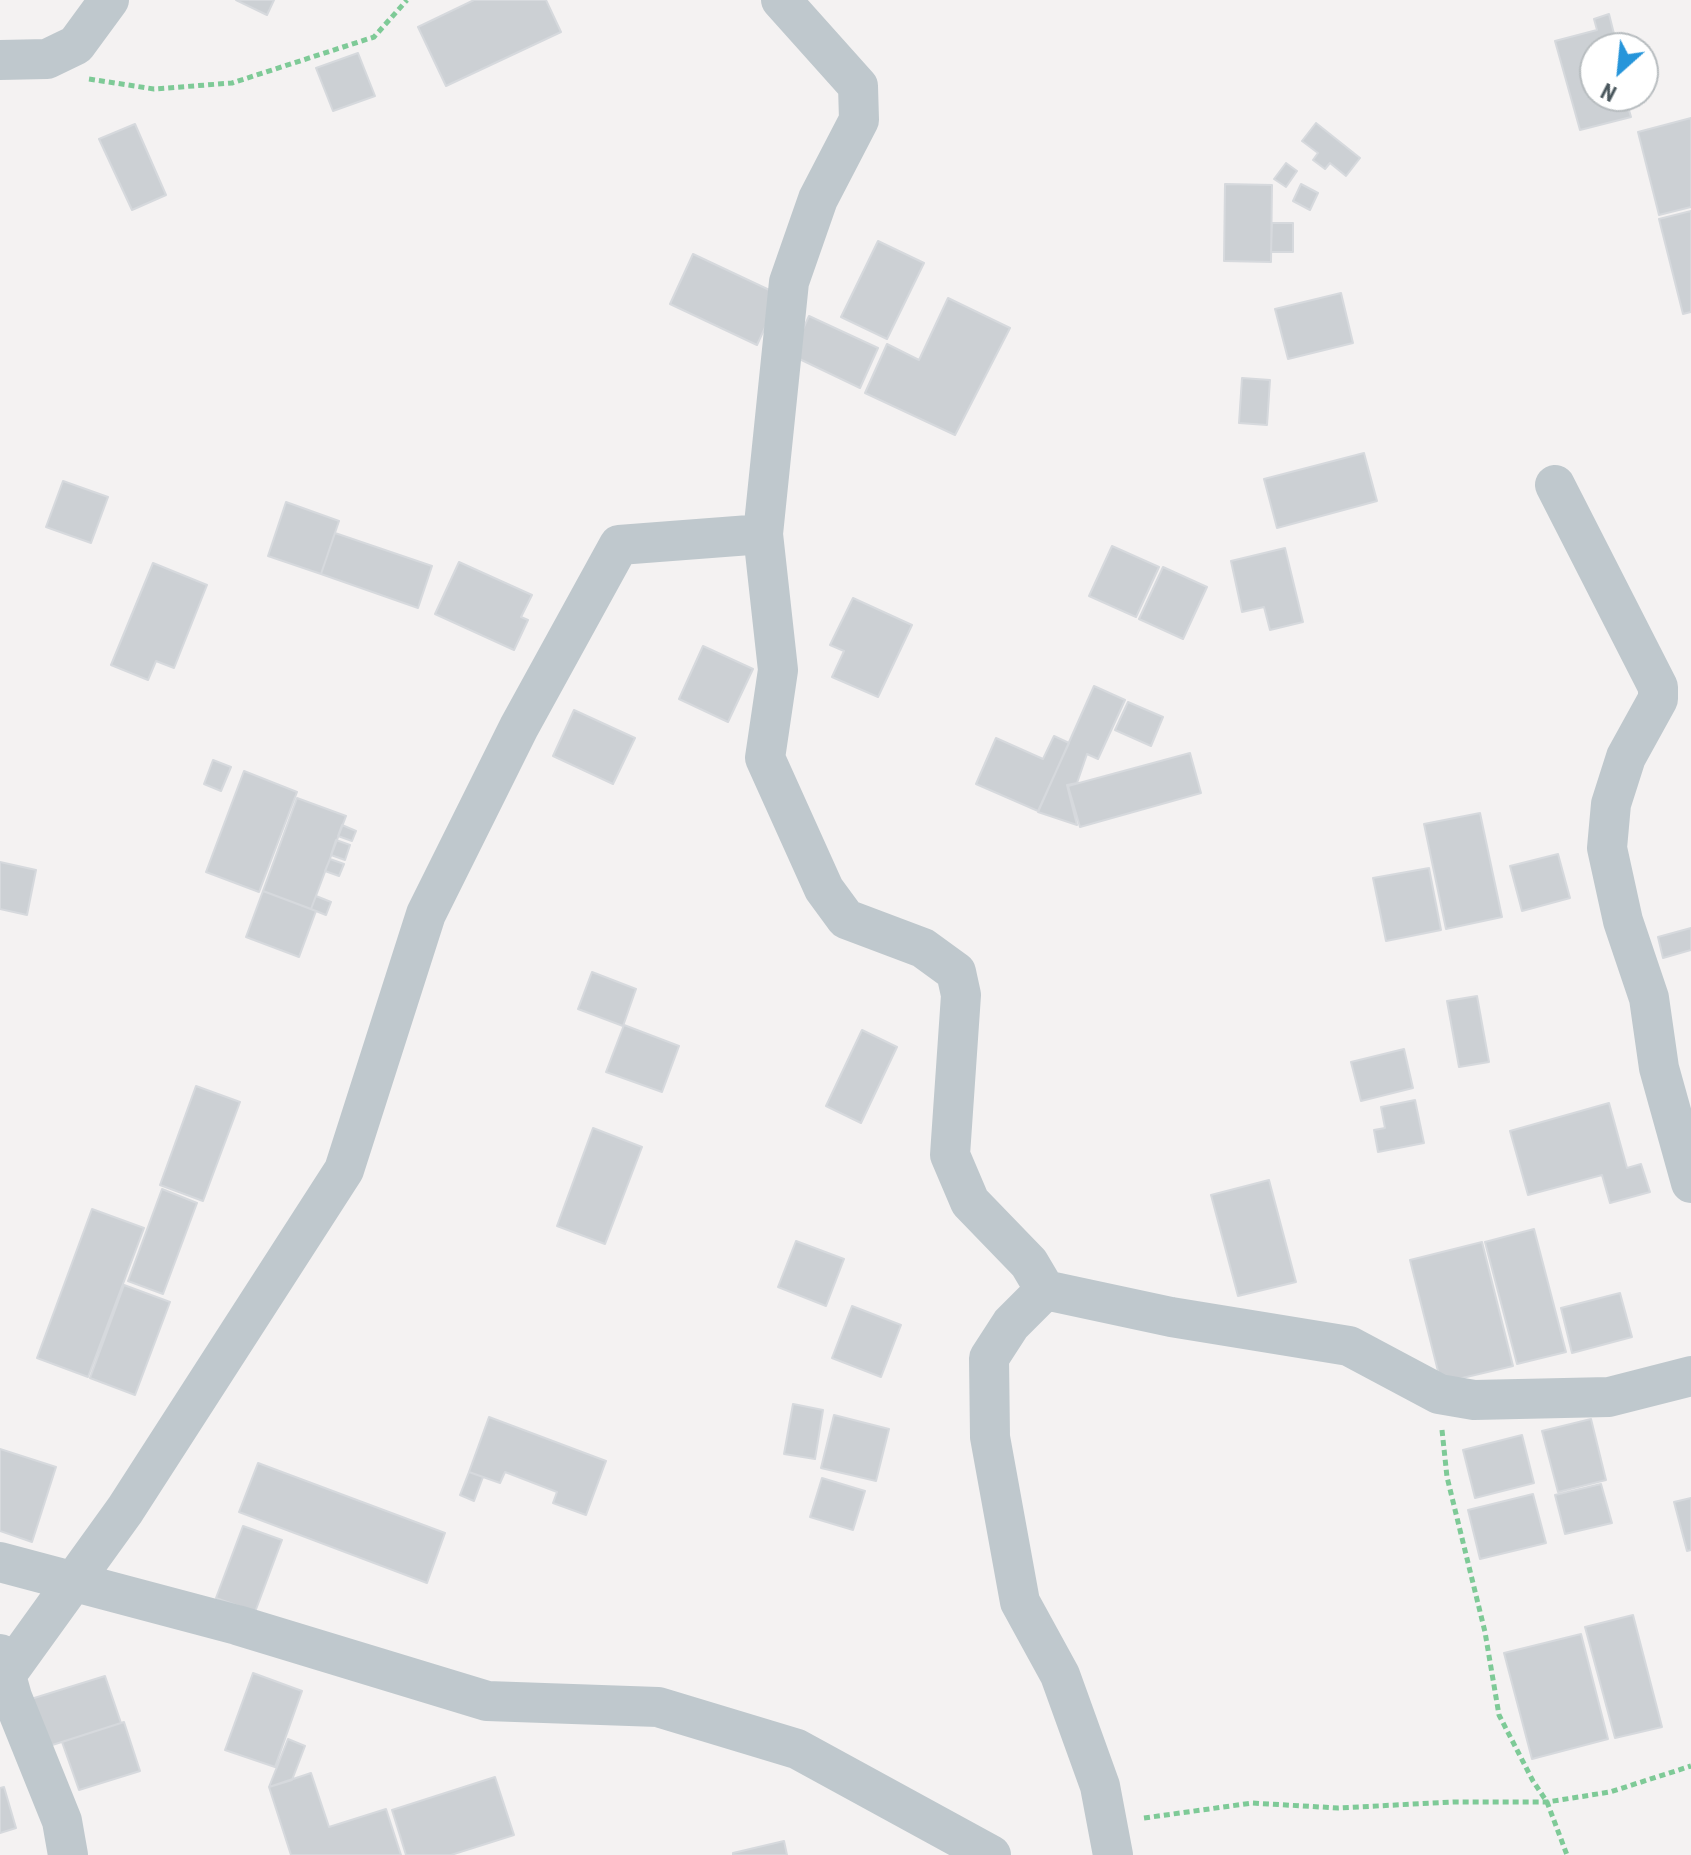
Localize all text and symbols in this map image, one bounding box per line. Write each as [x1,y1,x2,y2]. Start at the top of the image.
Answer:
north arrow [1579,32,1659,112]
text: N [1597,78,1620,106]

